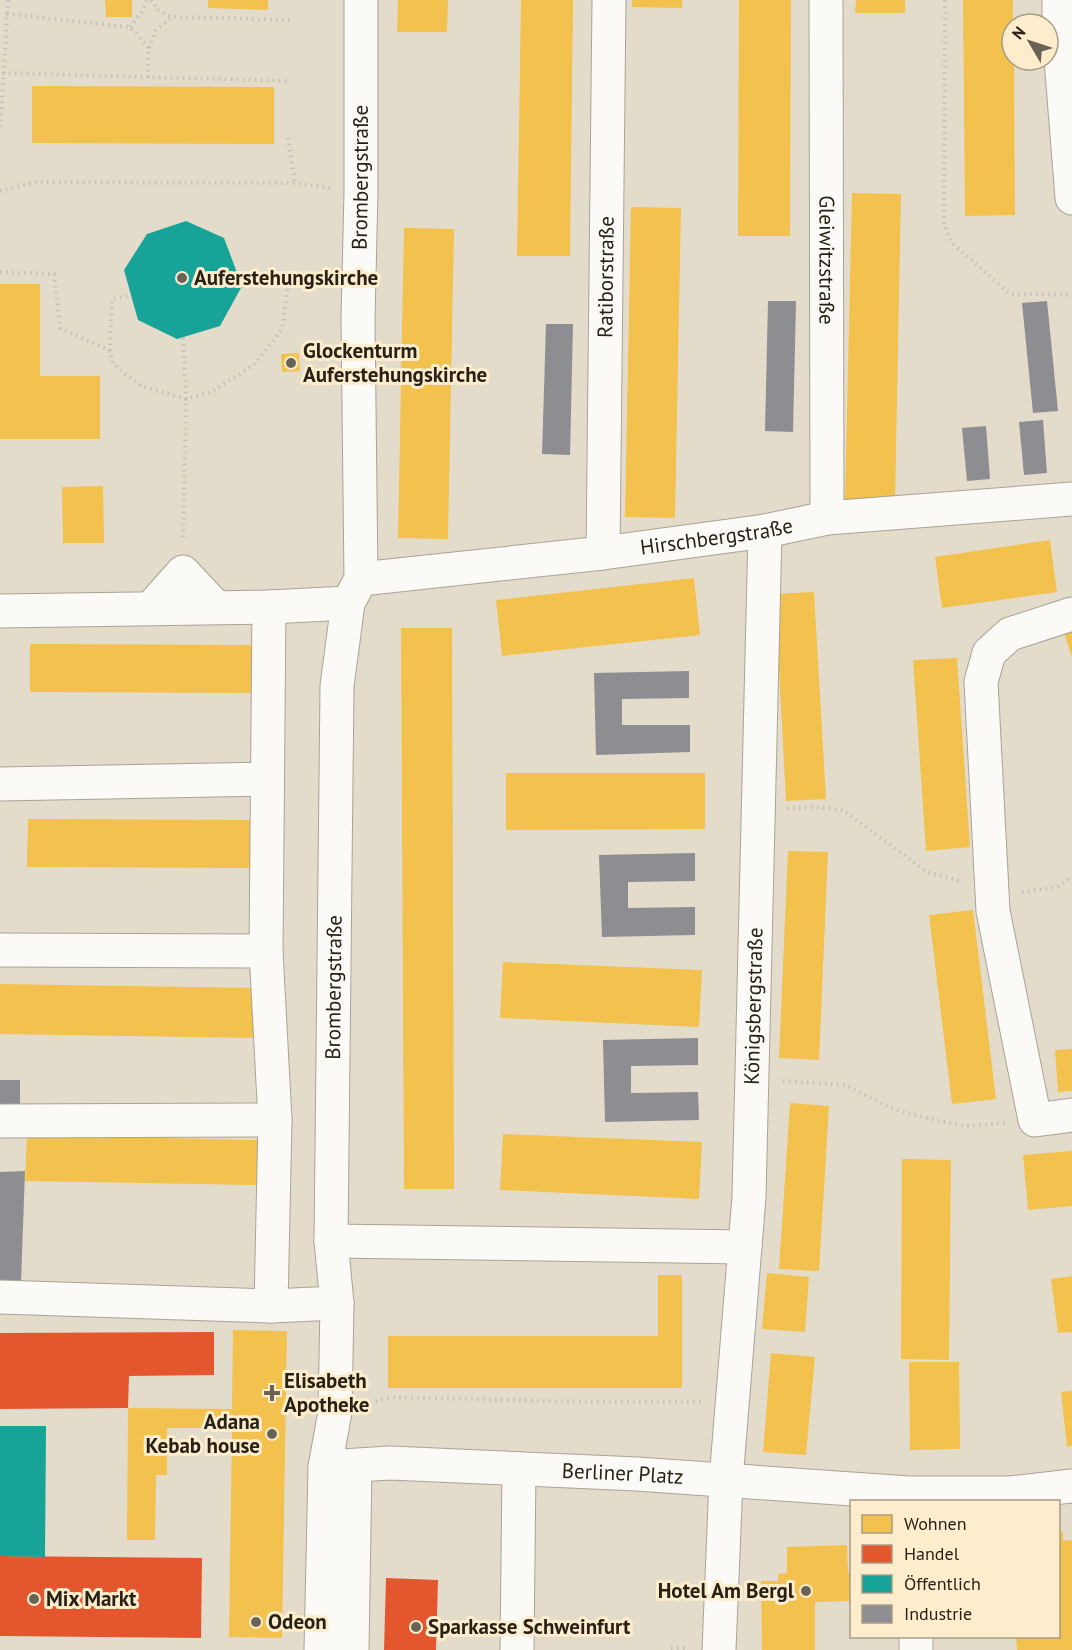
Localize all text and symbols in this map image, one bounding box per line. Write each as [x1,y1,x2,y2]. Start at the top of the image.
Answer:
north arrow [1000,12,1060,72]
text: N [1007,22,1029,43]
street label: Brombergstraße [346,105,374,250]
street label: Gleiwitzstraße [813,195,841,325]
street label: Ratiborstraße [591,216,620,338]
place label: Auferstehungskirche [194,264,378,291]
marker: Auferstehungskirche [175,271,189,285]
place label: Glockenturm Auferstehungskirche [303,337,487,388]
marker: Glockenturm Auferstehungskirche [284,356,298,370]
street label: Hirschbergstraße [638,512,795,561]
street label: Brombergstraße [319,915,348,1060]
street label: Königsbergstraße [738,927,768,1085]
place label: Elisabeth Apotheke [284,1367,370,1418]
marker: Elisabeth Apotheke [265,1386,279,1400]
place label: Adana Kebab house [146,1408,260,1459]
marker: Adana Kebab house [265,1427,279,1441]
street label: Berliner Platz [561,1457,684,1490]
legend [850,1500,1060,1638]
text: Wohnen [904,1512,966,1535]
text: Handel [904,1542,960,1565]
text: Öffentlich [904,1572,981,1595]
place label: Hotel Am Bergl [658,1577,795,1604]
marker: Hotel Am Bergl [799,1584,813,1598]
place label: Mix Markt [46,1585,137,1612]
marker: Mix Markt [27,1592,41,1606]
text: Industrie [904,1602,972,1625]
place label: Odeon [268,1608,327,1635]
place label: Sparkasse Schweinfurt [428,1613,631,1640]
marker: Odeon [249,1615,263,1629]
marker: Sparkasse Schweinfurt [409,1620,423,1634]

